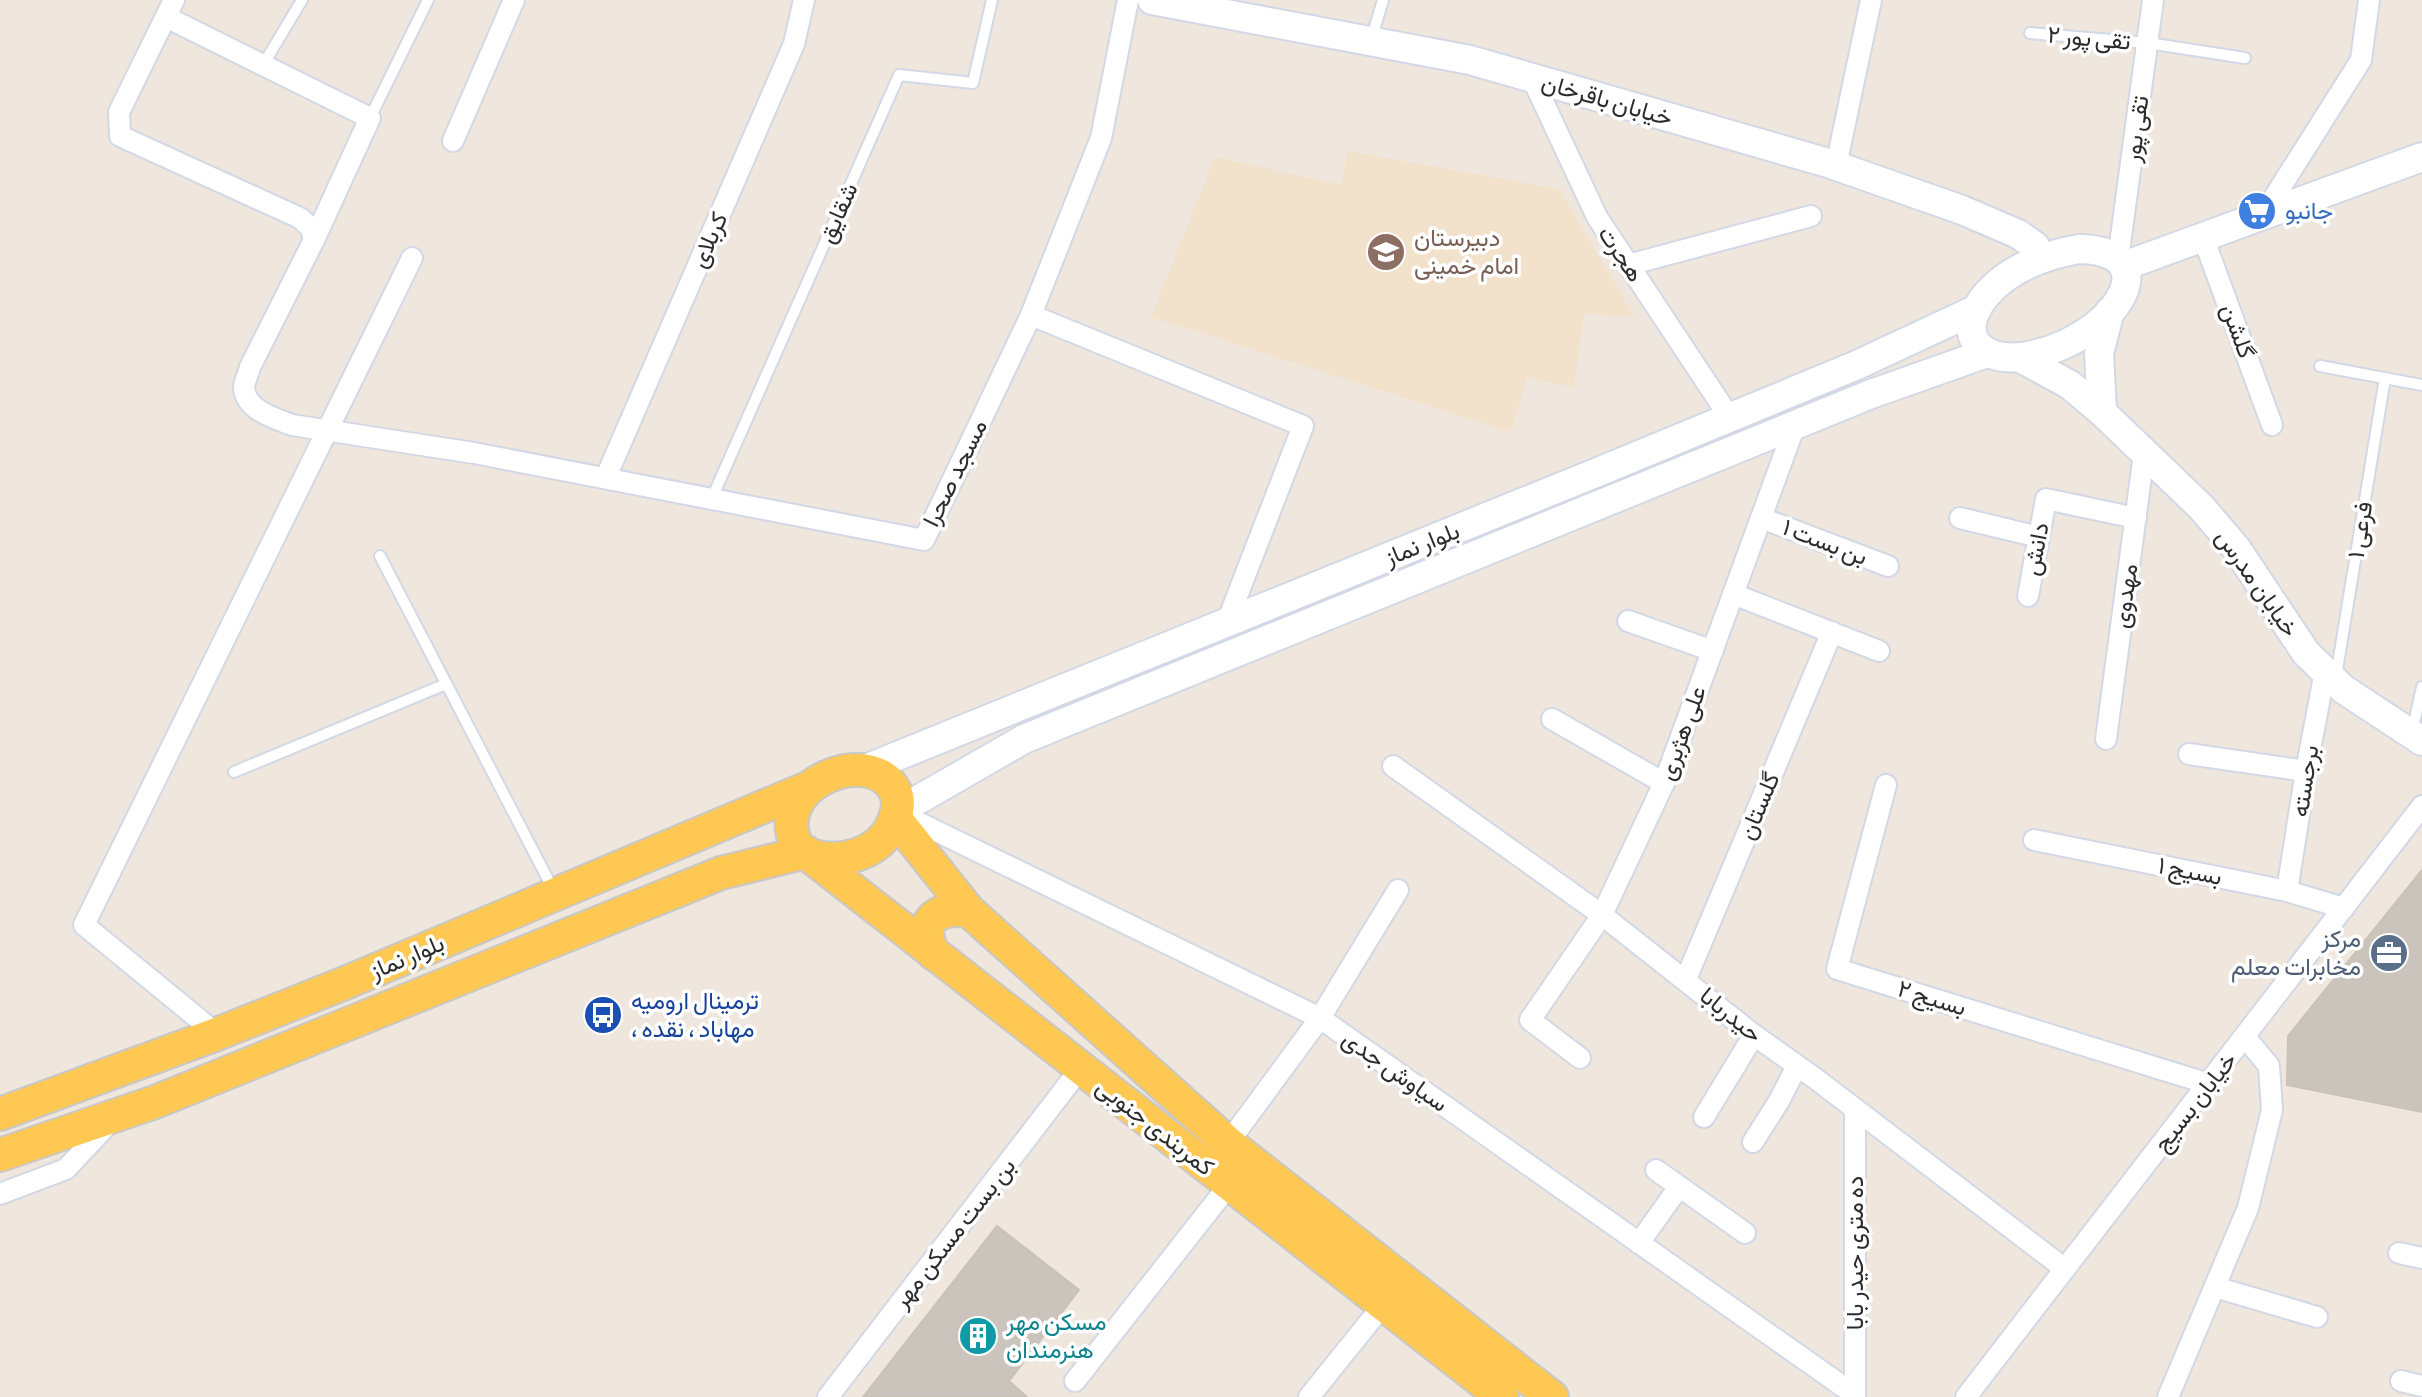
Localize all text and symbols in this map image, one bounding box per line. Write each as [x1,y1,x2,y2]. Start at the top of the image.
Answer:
street label: تقی پور ۲ [2046,23,2132,58]
street label: خیابان باقرخان [1538,71,1675,133]
street label: تقی پور [2120,94,2157,165]
street label: شقایق [815,180,864,248]
supermarket icon: جانبو [2236,190,2278,232]
place label: جانبو [2285,200,2333,226]
street label: کربلای [687,209,734,273]
street label: هجرت [1591,222,1647,288]
place label: دبیرستان امام خمینی [1414,227,1519,282]
school or university icon: دبیرستان امام خمینی [1365,231,1407,273]
street label: گلشن [2215,301,2259,362]
street label: مسجد صحرا [920,416,994,532]
street label: فرعی ۱ [2345,500,2379,561]
street label: بن بست ۱ [1778,516,1870,571]
street label: بلوار نماز [1381,519,1464,573]
street label: دانش [2020,521,2055,578]
street label: خیابان مدرس [2209,526,2302,643]
street label: مهدوی [2110,562,2144,630]
street label: علی هژبری [1655,683,1713,784]
street label: برجسته [2288,743,2325,819]
street label: گلستان [1734,769,1785,843]
street label: بسیج ۱ [2155,854,2224,894]
place label: مرکز مخابرات معلم [2231,928,2361,983]
street label: بلوار نماز [366,932,449,986]
office icon: مرکز مخابرات معلم [2368,932,2410,974]
street label: بسیج ۲ [1893,977,1969,1025]
street label: حیدربابا [1694,984,1766,1049]
place label: ترمینال ارومیه ، مهاباد ، نقده [631,990,759,1044]
bus stop icon: ترمینال ارومیه ، مهاباد ، نقده [582,994,624,1036]
street label: سیاوش جدی [1336,1027,1452,1118]
street label: خیابان بسیج [2150,1049,2245,1159]
street label: کمربندی جنوبی [1090,1075,1218,1182]
street label: بن بست مسکن مهر [889,1154,1022,1315]
street label: ده متری حیدر بابا [1844,1176,1870,1330]
place label: مسکن مهر هنرمندان [1005,1311,1107,1365]
building icon: مسکن مهر هنرمندان [957,1315,999,1357]

